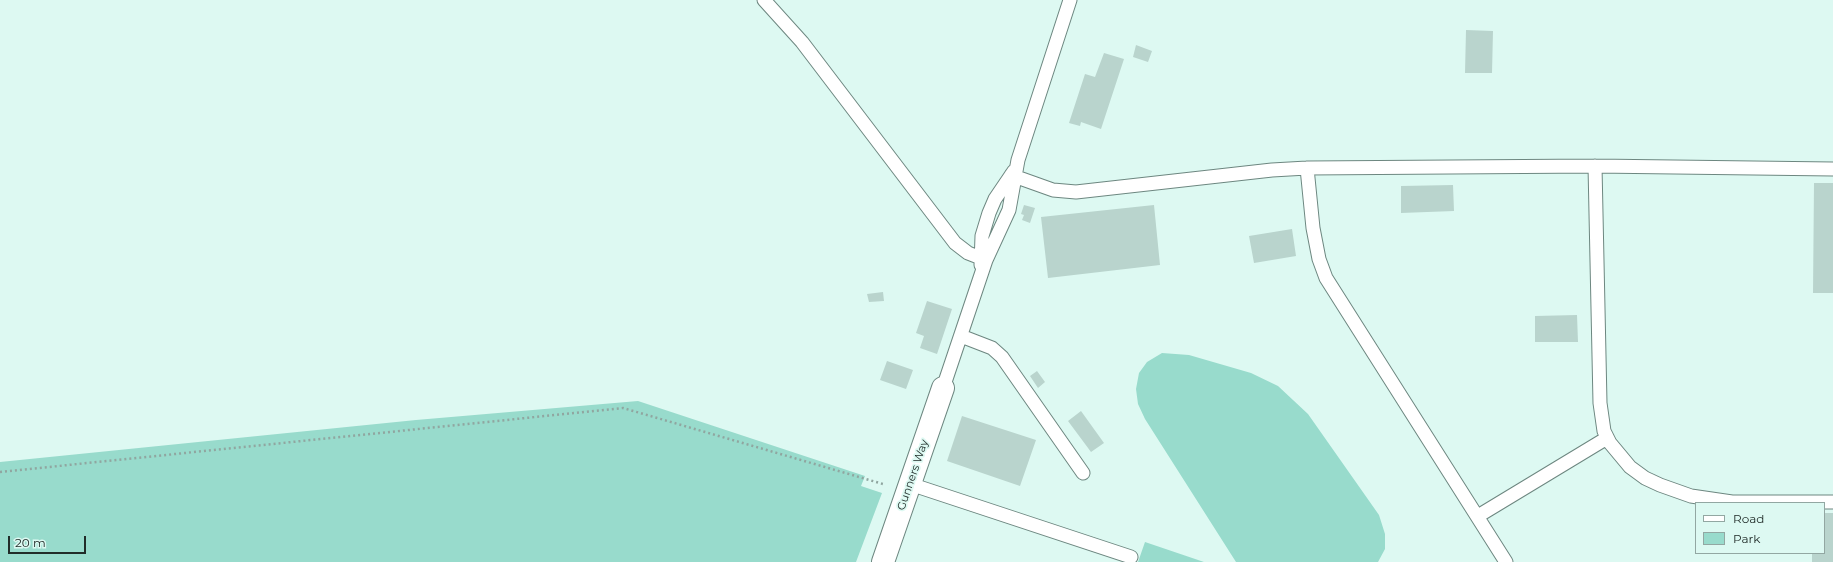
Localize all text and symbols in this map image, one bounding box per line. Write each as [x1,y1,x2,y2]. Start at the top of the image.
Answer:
street label: Gunners Way [895,438,931,512]
legend [1695,502,1825,554]
text: Road [1733,511,1764,526]
scale bar [10,528,88,554]
text: Park [1733,531,1760,546]
text: 20 m [15,535,46,550]

